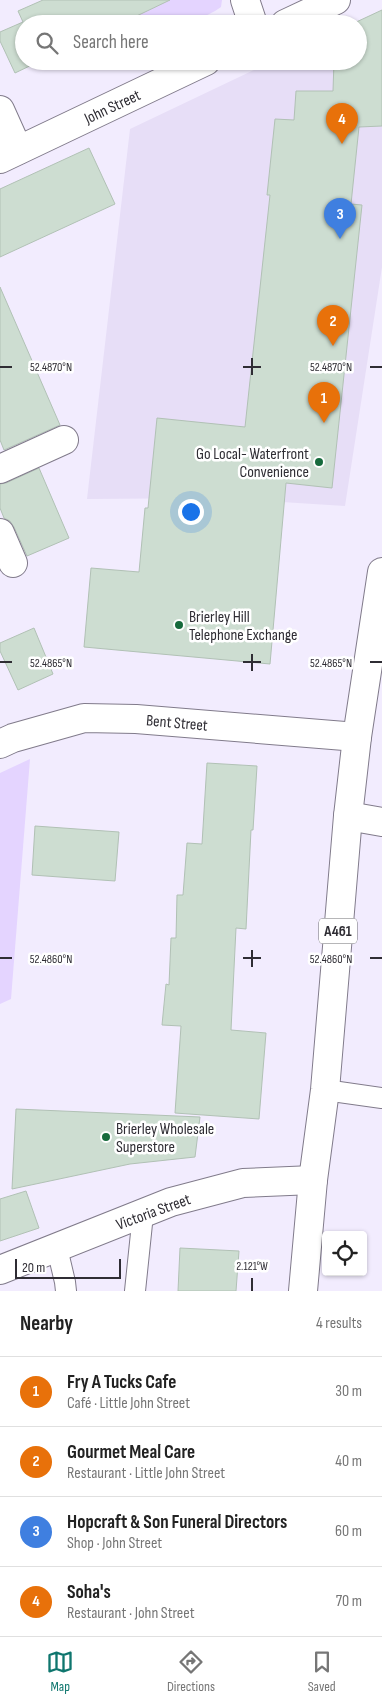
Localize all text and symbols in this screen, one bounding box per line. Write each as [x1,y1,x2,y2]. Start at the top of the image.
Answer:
search box [15,15,367,70]
icon: search [33,29,61,57]
text: Search here [73,31,149,54]
street label: John Street [81,86,144,129]
pin: 4 [326,103,358,144]
pin: 3 [324,198,356,239]
pin: 2 [317,305,349,346]
text: 52.4870°N [30,360,72,375]
text: 52.4870°N [310,360,352,375]
pin: 1 [308,382,340,423]
place label: Go Local- Waterfront Convenience [196,445,309,482]
marker: Go Local- Waterfront Convenience [313,456,325,468]
your location [178,499,204,525]
place label: Brierley Hill Telephone Exchange [189,608,298,645]
marker: Brierley Hill Telephone Exchange [173,619,185,631]
text: 52.4865°N [30,656,72,671]
text: 52.4865°N [310,656,352,671]
street label: Bent Street [145,711,209,736]
road number: A461 [319,918,357,944]
text: 52.4860°N [30,952,72,967]
text: 52.4860°N [310,952,352,967]
place label: Brierley Wholesale Superstore [116,1120,214,1157]
marker: Brierley Wholesale Superstore [100,1131,112,1143]
street label: Victoria Street [114,1190,193,1235]
map controls [322,1231,367,1276]
button: locate [322,1231,367,1276]
scale bar [15,1256,121,1279]
text: 20 m [22,1259,45,1276]
text: 2.121°W [236,1259,268,1274]
text: Nearby [20,1311,73,1336]
text: 4 results [316,1314,362,1333]
text: Fry A Tucks Cafe [67,1371,176,1394]
text: 1 [33,1382,39,1401]
text: 30 m [335,1382,362,1401]
text: Café · Little John Street [67,1394,190,1413]
text: Gourmet Meal Care [67,1441,195,1464]
text: 2 [32,1452,40,1471]
text: 40 m [335,1452,362,1471]
text: Restaurant · Little John Street [67,1464,225,1483]
text: Hopcraft & Son Funeral Directors [67,1511,287,1534]
text: 3 [32,1522,40,1541]
text: 60 m [335,1522,362,1541]
text: Shop · John Street [67,1534,162,1553]
text: Soha's [67,1581,111,1604]
text: 4 [32,1592,40,1611]
text: 70 m [336,1592,362,1611]
text: Restaurant · John Street [67,1604,195,1623]
tab: Map [46,1648,74,1695]
tab: Directions [167,1648,215,1695]
tab: Saved [308,1648,336,1695]

